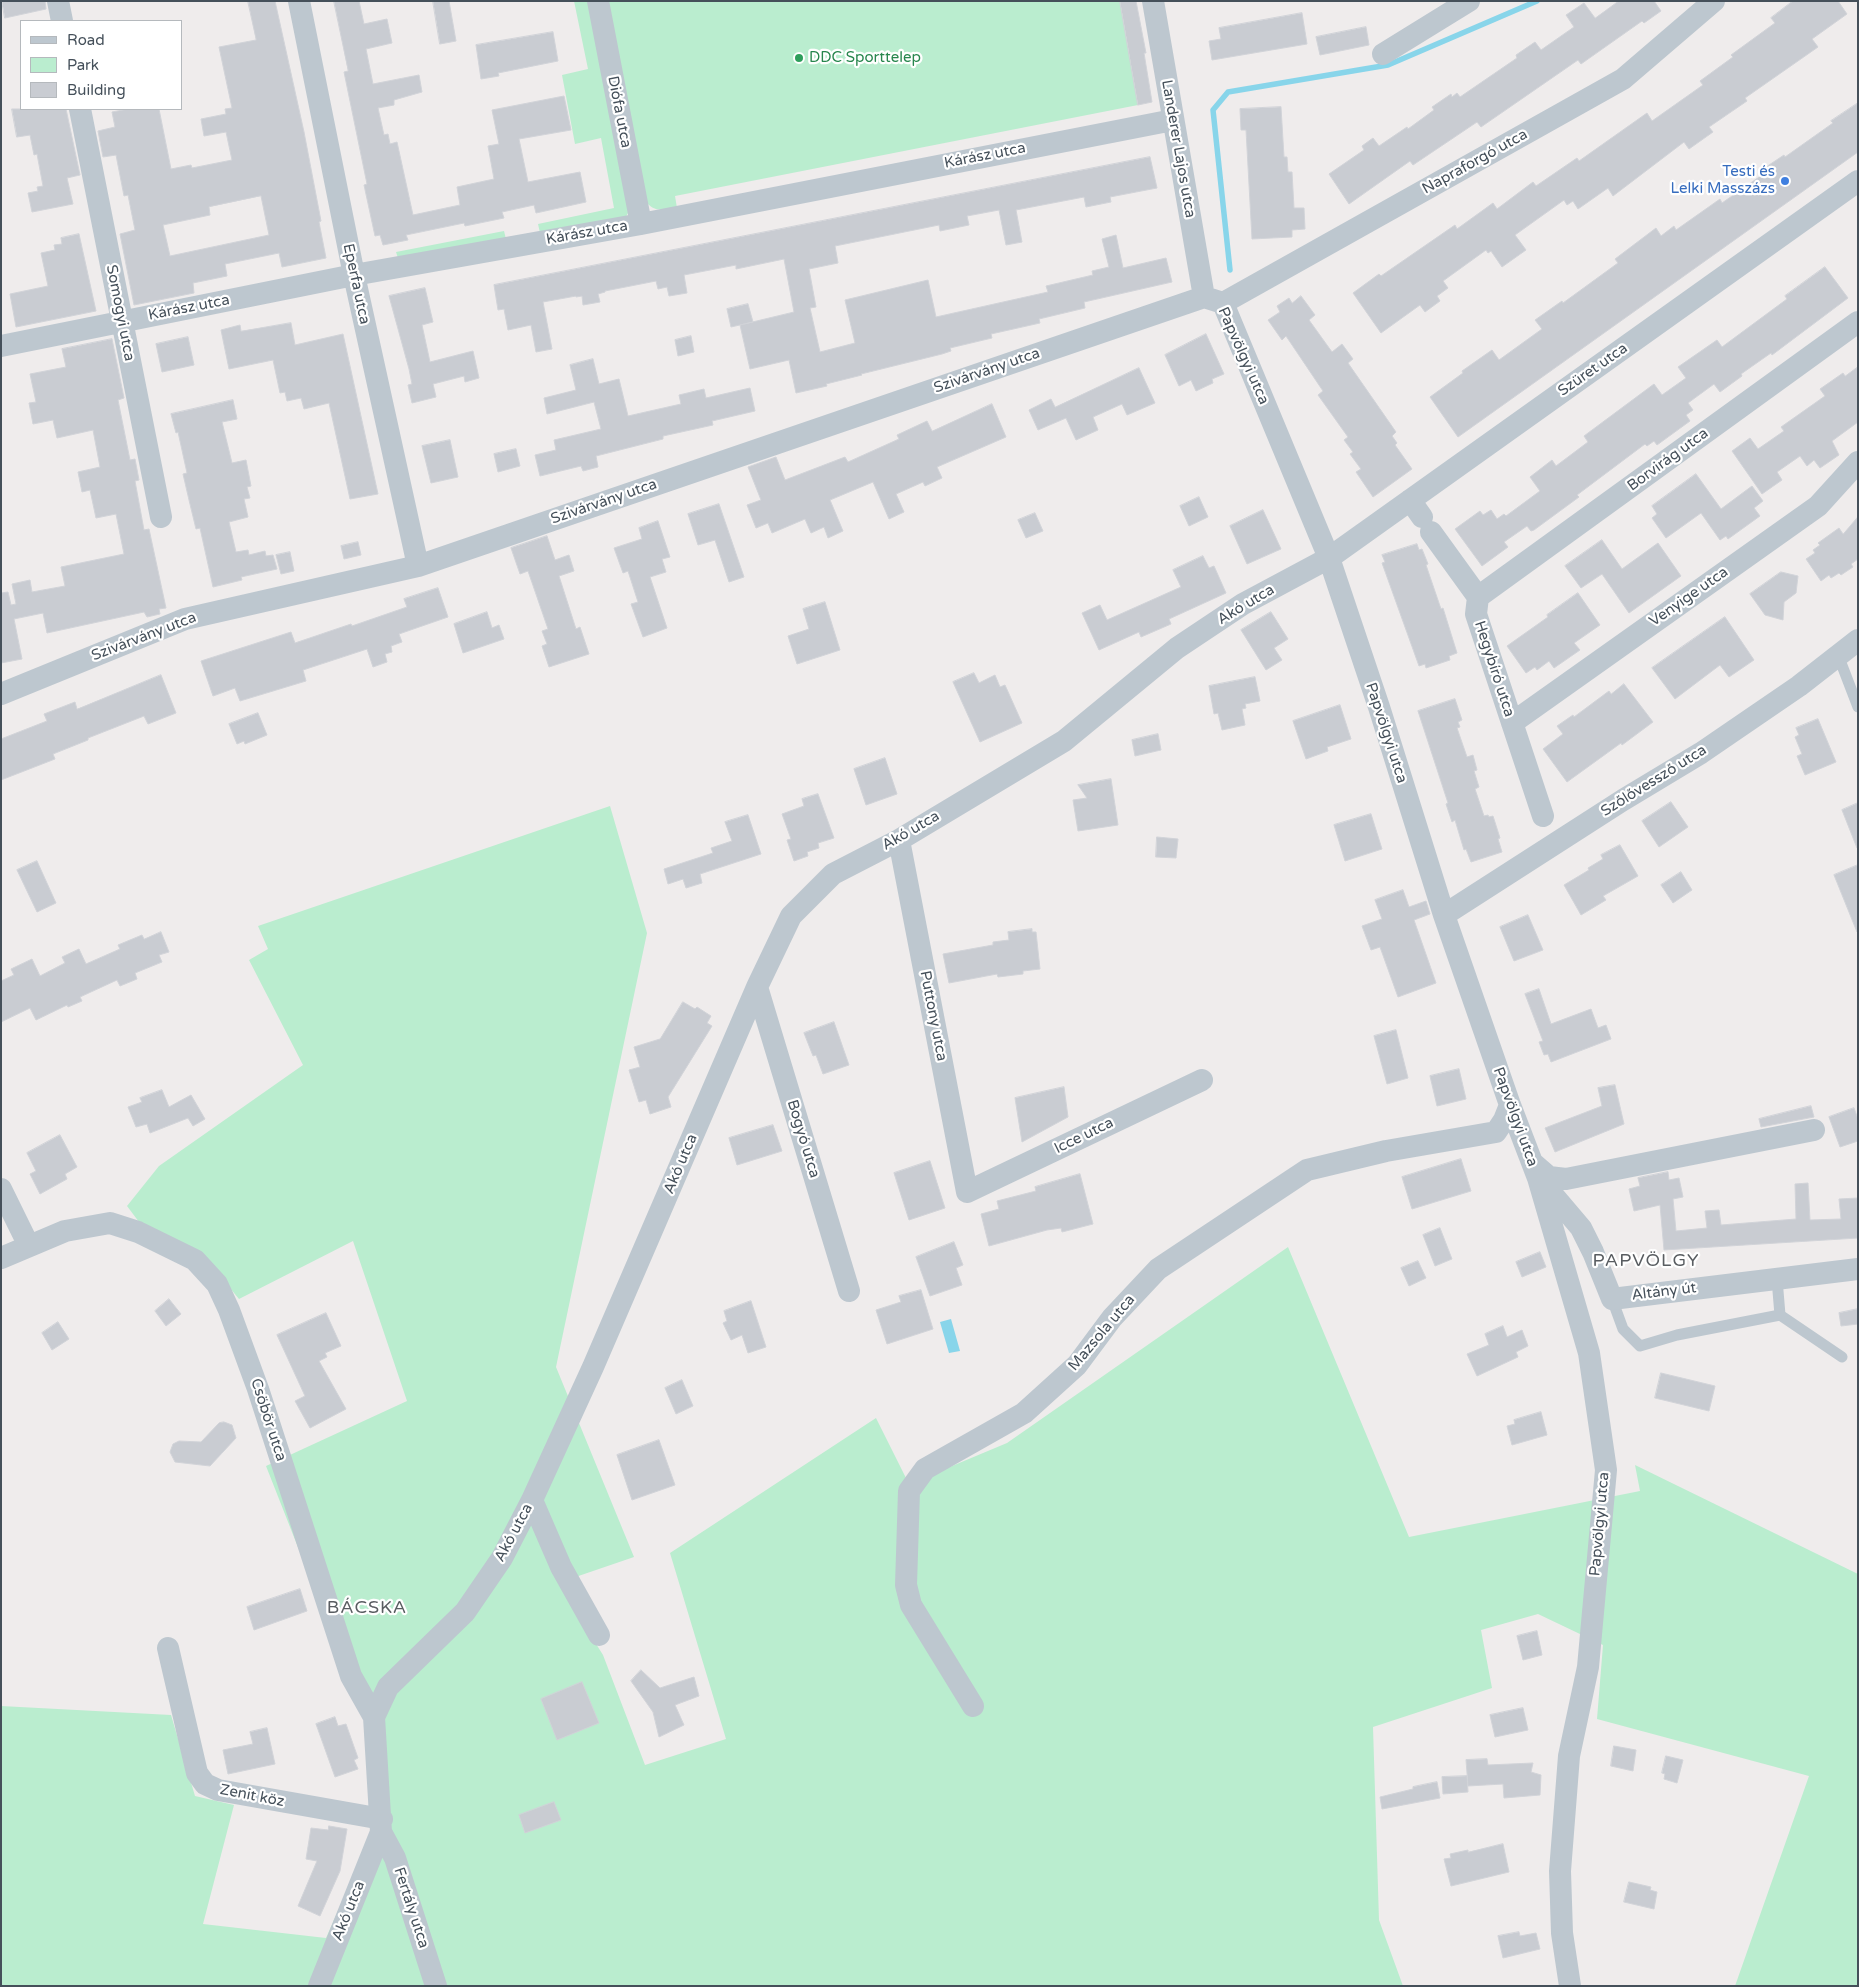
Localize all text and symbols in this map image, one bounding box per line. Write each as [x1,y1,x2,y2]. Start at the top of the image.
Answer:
legend [20,20,182,110]
text: Road [67,31,105,49]
place label: DDC Sporttelep [809,49,921,67]
marker: DDC Sporttelep [793,52,805,64]
text: Park [67,56,99,74]
street label: Diófa utca [603,75,635,149]
street label: Landerer Lajos utca [1157,78,1199,220]
text: Building [67,81,126,99]
street label: Napraforgó utca [1419,126,1531,198]
street label: Kárász utca [943,139,1027,173]
place label: Testi és Lelki Masszázs [1670,163,1775,198]
marker: Testi és Lelki Masszázs [1779,175,1791,187]
street label: Kárász utca [545,217,629,249]
street label: Eperfa utca [339,242,373,326]
street label: Somogyi utca [102,263,138,363]
street label: Kárász utca [147,291,231,325]
street label: Papvölgyi utca [1214,305,1272,407]
street label: Szüret utca [1555,339,1631,401]
street label: Szivárvány utca [932,344,1042,398]
street label: Borvirág utca [1624,425,1712,495]
street label: Szivárvány utca [549,475,659,529]
street label: Venyige utca [1646,563,1732,631]
street label: Akó utca [1214,581,1278,629]
street label: Szivárvány utca [89,609,199,665]
street label: Hegybíró utca [1470,619,1518,719]
street label: Papvölgyi utca [1361,681,1411,785]
street label: Szőlővessző utca [1598,741,1710,821]
street label: Akó utca [879,807,943,855]
street label: Puttony utca [915,969,951,1063]
street label: Papvölgyi utca [1489,1065,1541,1169]
street label: Bogyó utca [783,1098,823,1180]
street label: Icce utca [1052,1114,1116,1158]
street label: Akó utca [660,1131,702,1197]
district label: PAPVÖLGY [1591,1250,1701,1272]
street label: Altány út [1631,1279,1697,1305]
street label: Mazsola utca [1065,1291,1139,1375]
street label: Csöbör utca [246,1376,290,1464]
street label: Papvölgyi utca [1586,1471,1614,1577]
street label: Akó utca [491,1501,537,1565]
district label: BÁCSKA [326,1597,408,1619]
street label: Zenit köz [218,1781,286,1811]
street label: Fertály utca [389,1865,433,1951]
street label: Akó utca [329,1878,369,1944]

